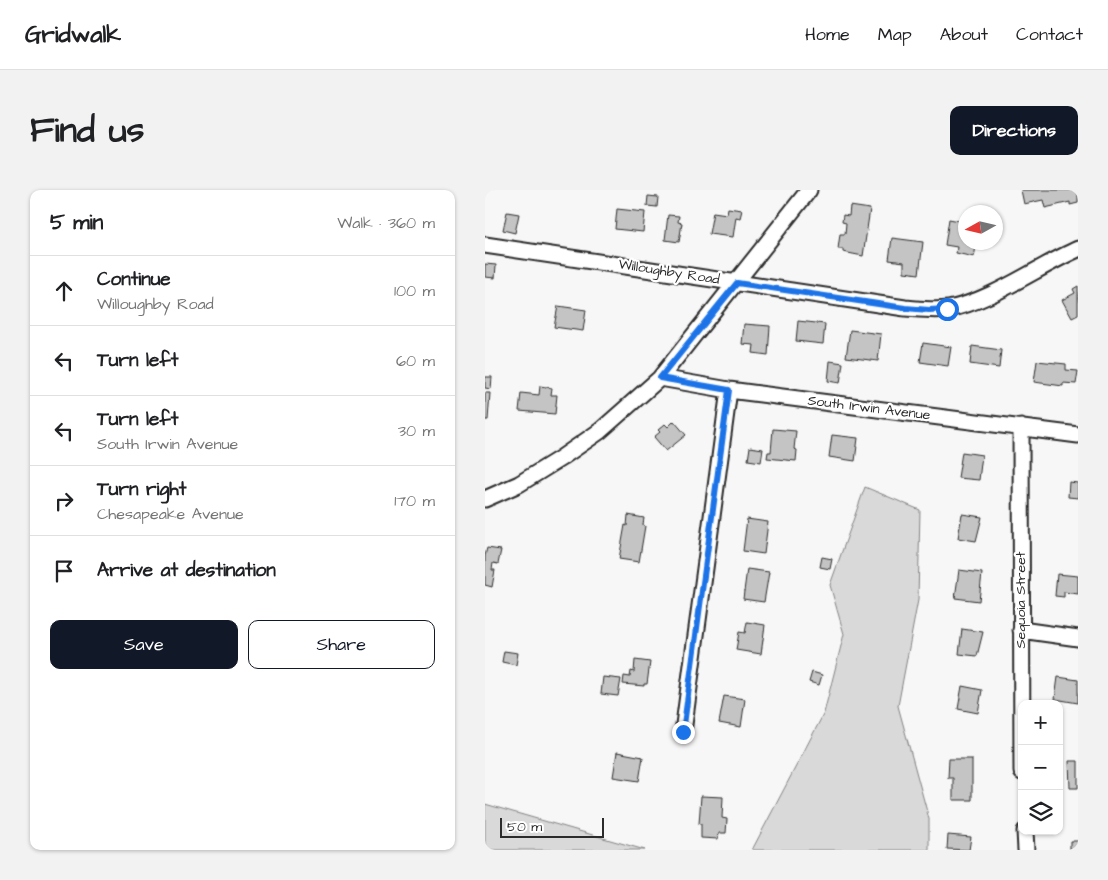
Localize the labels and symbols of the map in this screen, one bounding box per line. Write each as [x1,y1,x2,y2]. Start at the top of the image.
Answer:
north arrow [958,205,1003,250]
street label: Willoughby Road [617,254,721,290]
route start [936,298,959,321]
street label: South Irwin Avenue [806,391,932,426]
street label: Sequoia Street [1011,551,1031,648]
route end [672,721,695,744]
scale bar [500,815,604,838]

